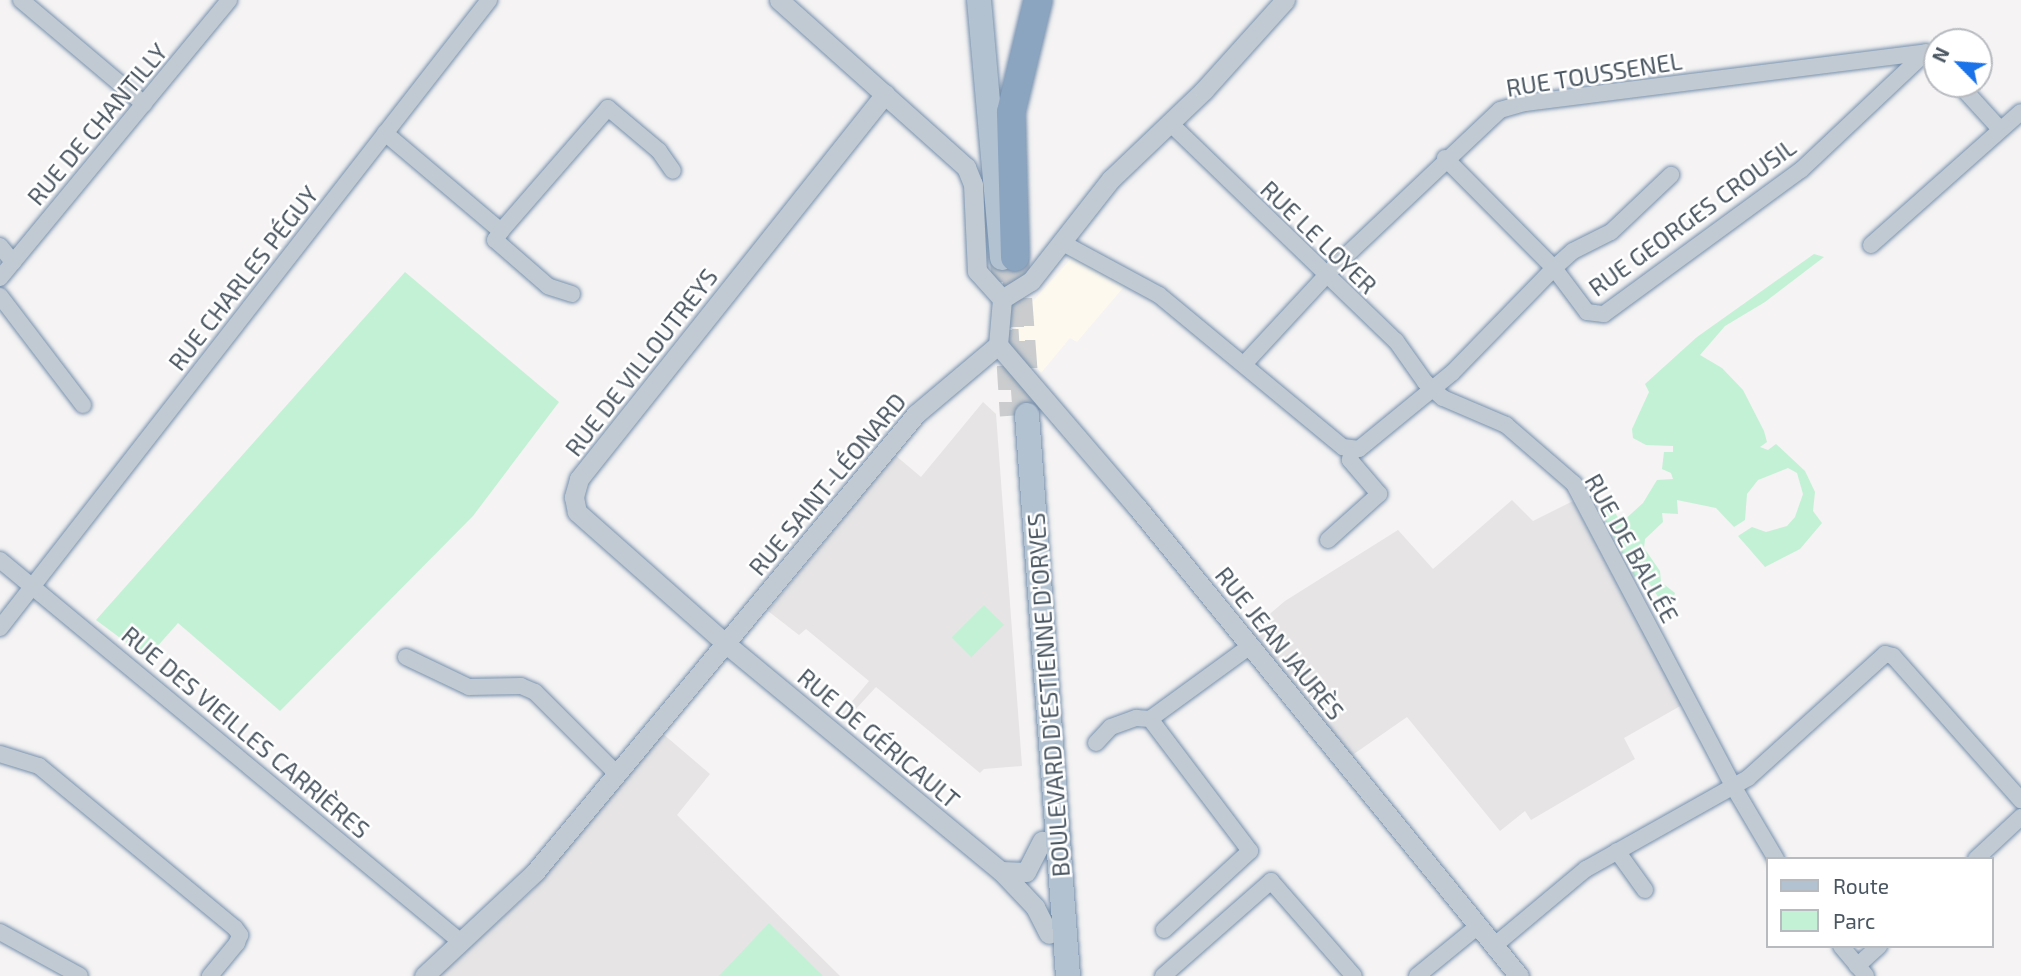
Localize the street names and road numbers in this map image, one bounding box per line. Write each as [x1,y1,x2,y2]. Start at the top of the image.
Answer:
street label: RUE DE CHANTILLY [21,37,173,211]
street label: RUE TOUSSENEL [1504,46,1684,102]
street label: RUE GEORGES CROUSIL [1583,132,1801,302]
street label: RUE LE LOYER [1255,174,1383,300]
street label: RUE CHARLES PÉGUY [162,180,324,376]
street label: RUE DE VILLOUTREYS [559,262,723,462]
street label: RUE SAINT-LÉONARD [742,387,912,581]
street label: RUE DE BALLÉE [1579,469,1685,627]
street label: BOULEVARD D'ESTIENNE D'ORVES [1021,512,1075,878]
street label: RUE JEAN JAURÈS [1209,560,1351,726]
street label: RUE DES VIEILLES CARRIÈRES [116,620,376,844]
street label: RUE DE GÉRICAULT [792,662,966,814]

